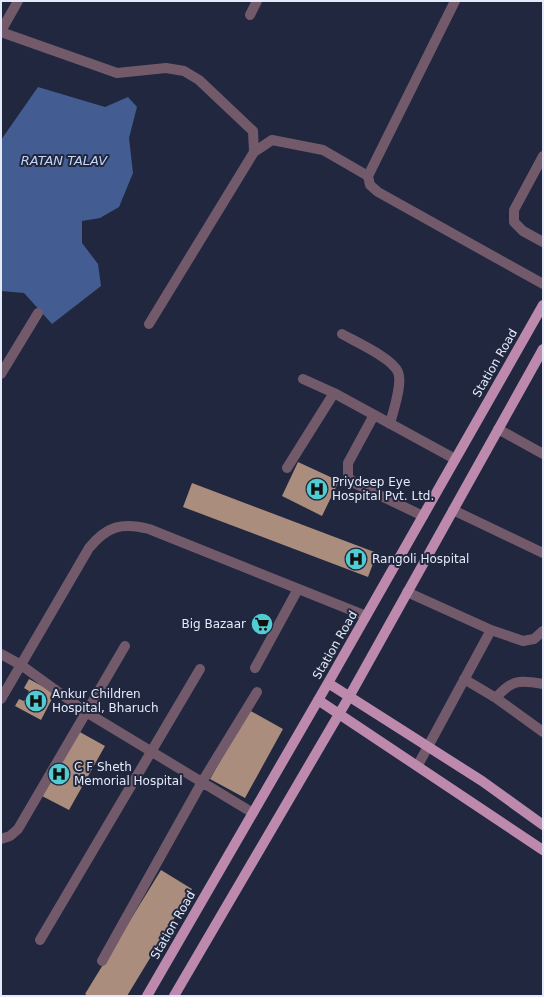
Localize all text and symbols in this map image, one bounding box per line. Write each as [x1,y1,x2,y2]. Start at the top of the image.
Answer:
water label: RATAN TALAV [21,153,108,168]
street label: Station Road [470,326,520,400]
place label: Priydeep Eye Hospital Pvt. Ltd. [332,475,434,503]
hospital icon: Priydeep Eye Hospital Pvt. Ltd. [304,476,330,502]
hospital icon: Rangoli Hospital [343,546,369,572]
place label: Rangoli Hospital [372,552,469,566]
street label: Station Road [310,608,360,682]
supermarket icon: Big Bazaar [249,611,275,637]
place label: Big Bazaar [181,617,246,631]
place label: Ankur Children Hospital, Bharuch [52,687,159,715]
hospital icon: Ankur Children Hospital, Bharuch [23,688,49,714]
place label: C F Sheth Memorial Hospital [74,760,183,788]
hospital icon: C F Sheth Memorial Hospital [46,761,72,787]
street label: Station Road [148,888,198,962]

